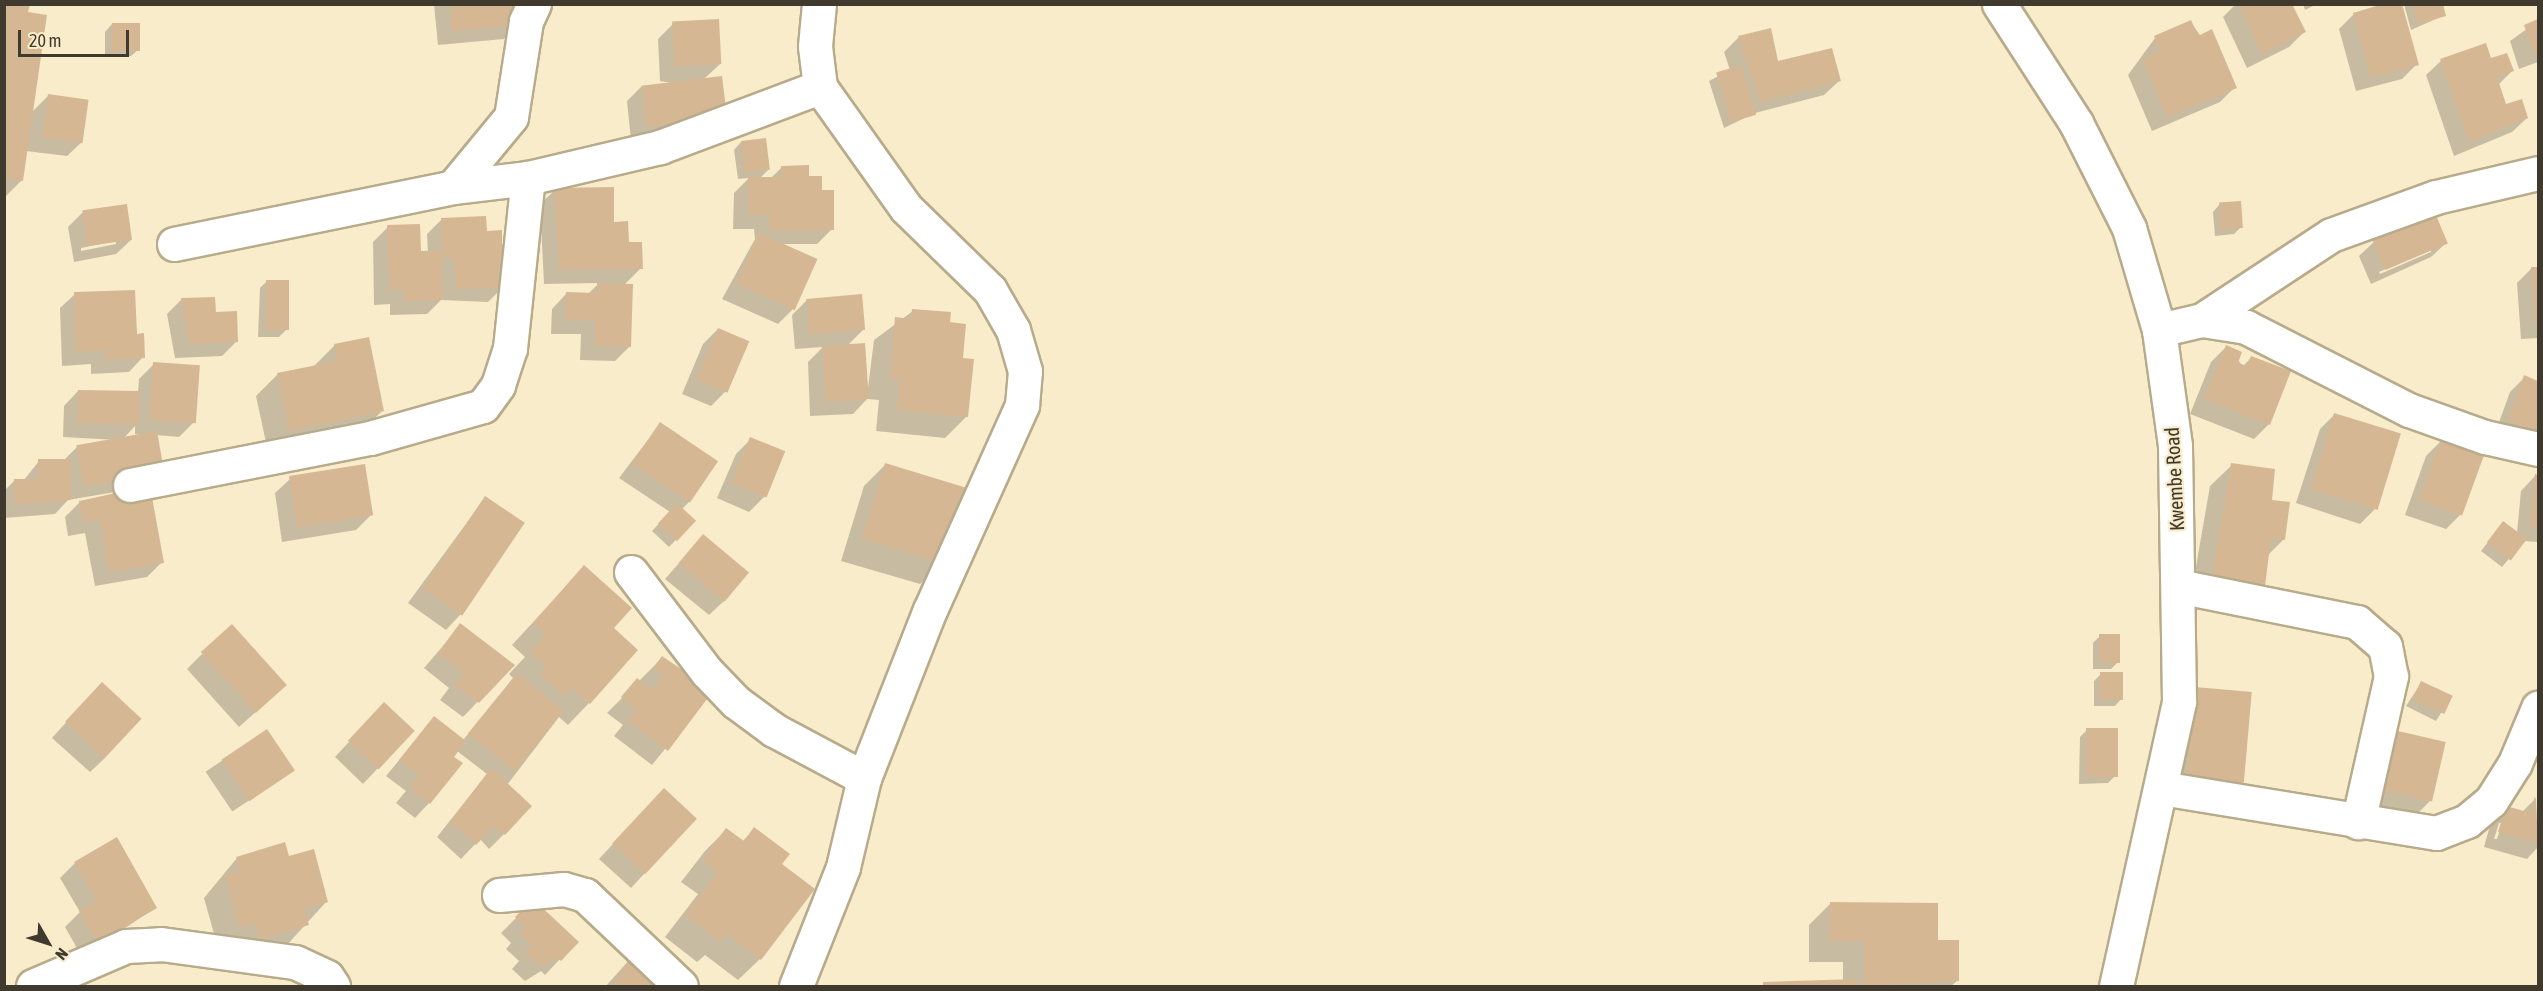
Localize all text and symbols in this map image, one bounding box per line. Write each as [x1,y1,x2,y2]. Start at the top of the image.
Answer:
scale bar [21,18,132,56]
text: 20 m [29,30,61,51]
street label: Kwembe Road [2159,426,2189,532]
north arrow [18,913,78,973]
text: N [52,945,72,964]

